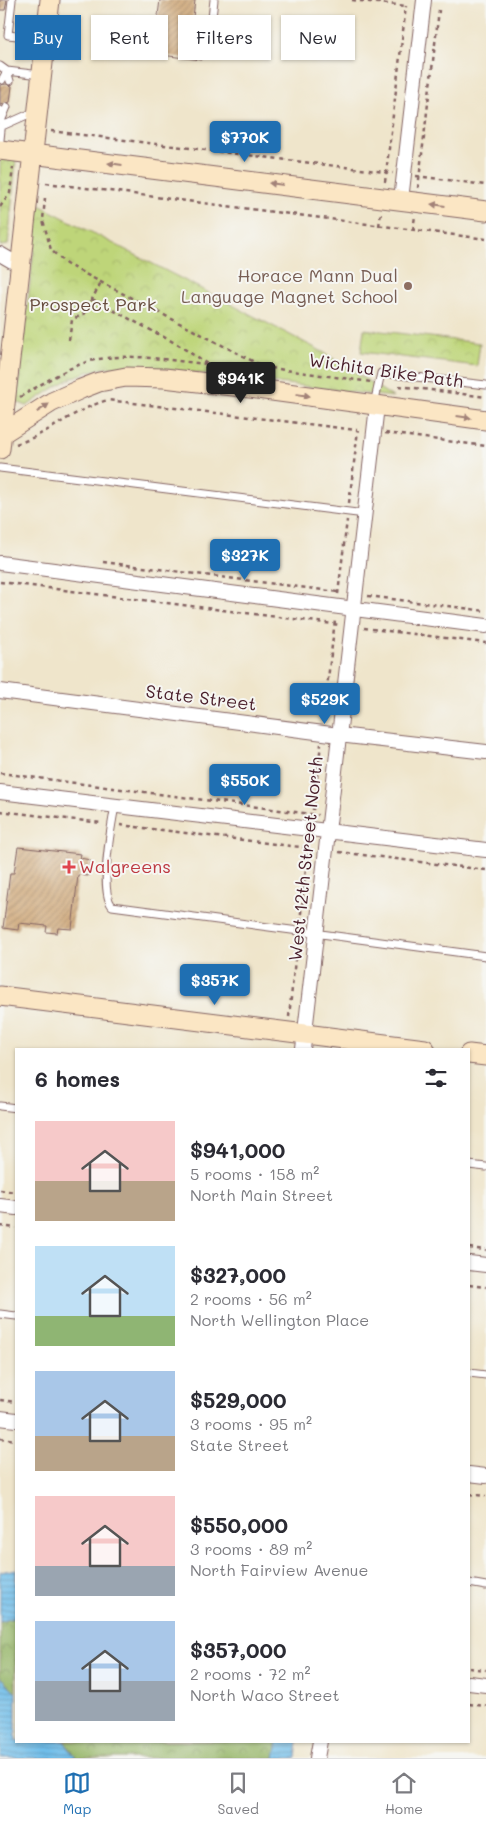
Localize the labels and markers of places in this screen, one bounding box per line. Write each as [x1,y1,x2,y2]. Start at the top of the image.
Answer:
pin: $770K [210,120,280,163]
place label: Horace Mann Dual Language Magnet School [181,263,398,308]
marker: Horace Mann Dual Language Magnet School [402,280,414,292]
pin: $941K [206,362,276,404]
pin: $327K [210,538,280,581]
pin: $529K [290,682,360,725]
pin: $550K [210,764,280,806]
place label: Walgreens [79,854,171,878]
marker: Walgreens [63,861,75,873]
pin: $357K [180,964,250,1006]

